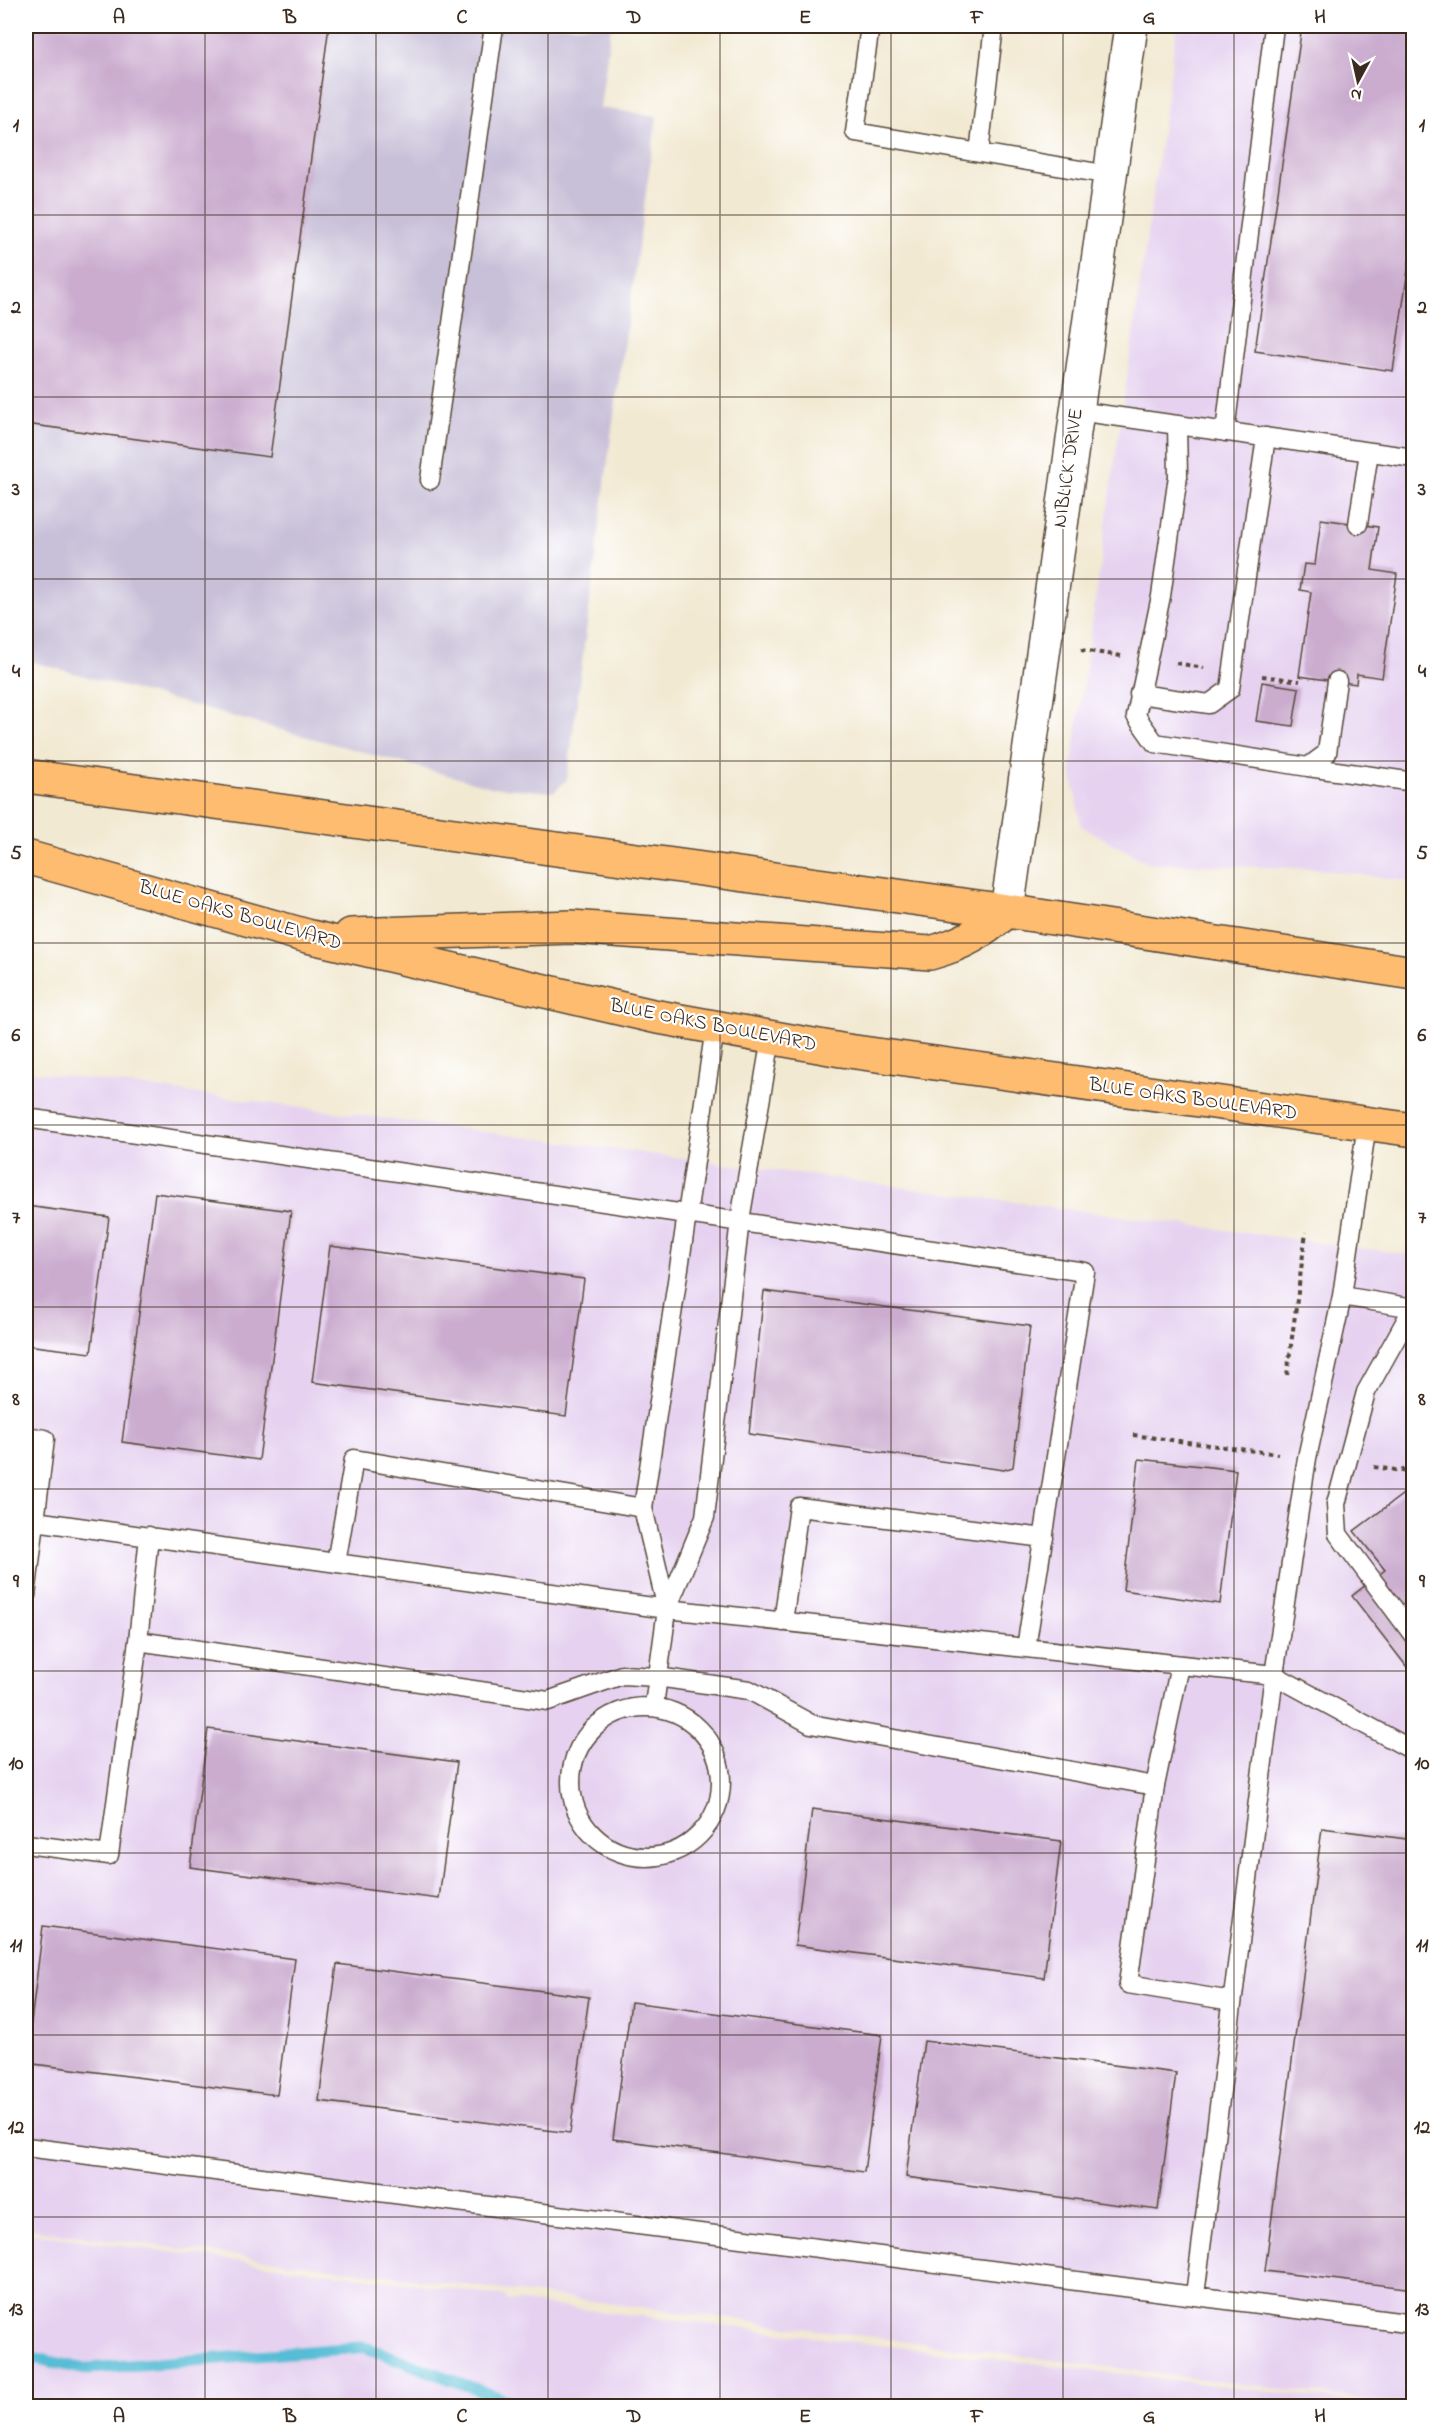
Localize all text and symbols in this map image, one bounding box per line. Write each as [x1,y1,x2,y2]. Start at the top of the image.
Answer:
text: A [113,4,125,33]
text: B [282,4,297,33]
text: C [457,4,468,33]
text: D [626,4,641,33]
text: E [799,4,811,33]
text: F [970,4,984,33]
text: G [1143,4,1156,33]
text: H [1314,4,1326,33]
north arrow [1328,51,1388,111]
text: N [1349,81,1363,107]
text: 1 [13,112,20,141]
text: 1 [1419,112,1426,141]
text: 2 [10,294,21,323]
text: 2 [1416,294,1427,323]
street label: NIBLICK DRIVE [1046,406,1092,530]
text: 3 [11,476,20,505]
text: 3 [1417,476,1426,505]
text: 4 [12,658,21,687]
text: 4 [1418,658,1427,687]
text: 5 [10,840,22,869]
text: 5 [1416,840,1428,869]
street label: BLUE OAKS BOULEVARD [134,873,345,959]
street label: BLUE OAKS BOULEVARD [606,992,819,1060]
text: 6 [12,1022,21,1051]
text: 6 [1418,1022,1427,1051]
street label: BLUE OAKS BOULEVARD [1086,1071,1299,1129]
text: 7 [12,1204,21,1233]
text: 7 [1418,1204,1427,1233]
text: 8 [11,1386,20,1415]
text: 8 [1417,1386,1426,1415]
text: 9 [12,1568,20,1597]
text: 9 [1418,1568,1426,1597]
text: 10 [9,1750,24,1779]
text: 10 [1415,1750,1430,1779]
text: 11 [10,1932,23,1961]
text: 11 [1416,1932,1429,1961]
text: 12 [8,2114,24,2143]
text: 12 [1414,2114,1430,2143]
text: 13 [9,2296,23,2325]
text: 13 [1415,2296,1429,2325]
text: A [113,2403,125,2432]
text: B [282,2403,297,2432]
text: C [457,2403,468,2432]
text: D [626,2403,641,2432]
text: E [799,2403,811,2432]
text: F [970,2403,984,2432]
text: G [1143,2403,1156,2432]
text: H [1314,2403,1326,2432]

